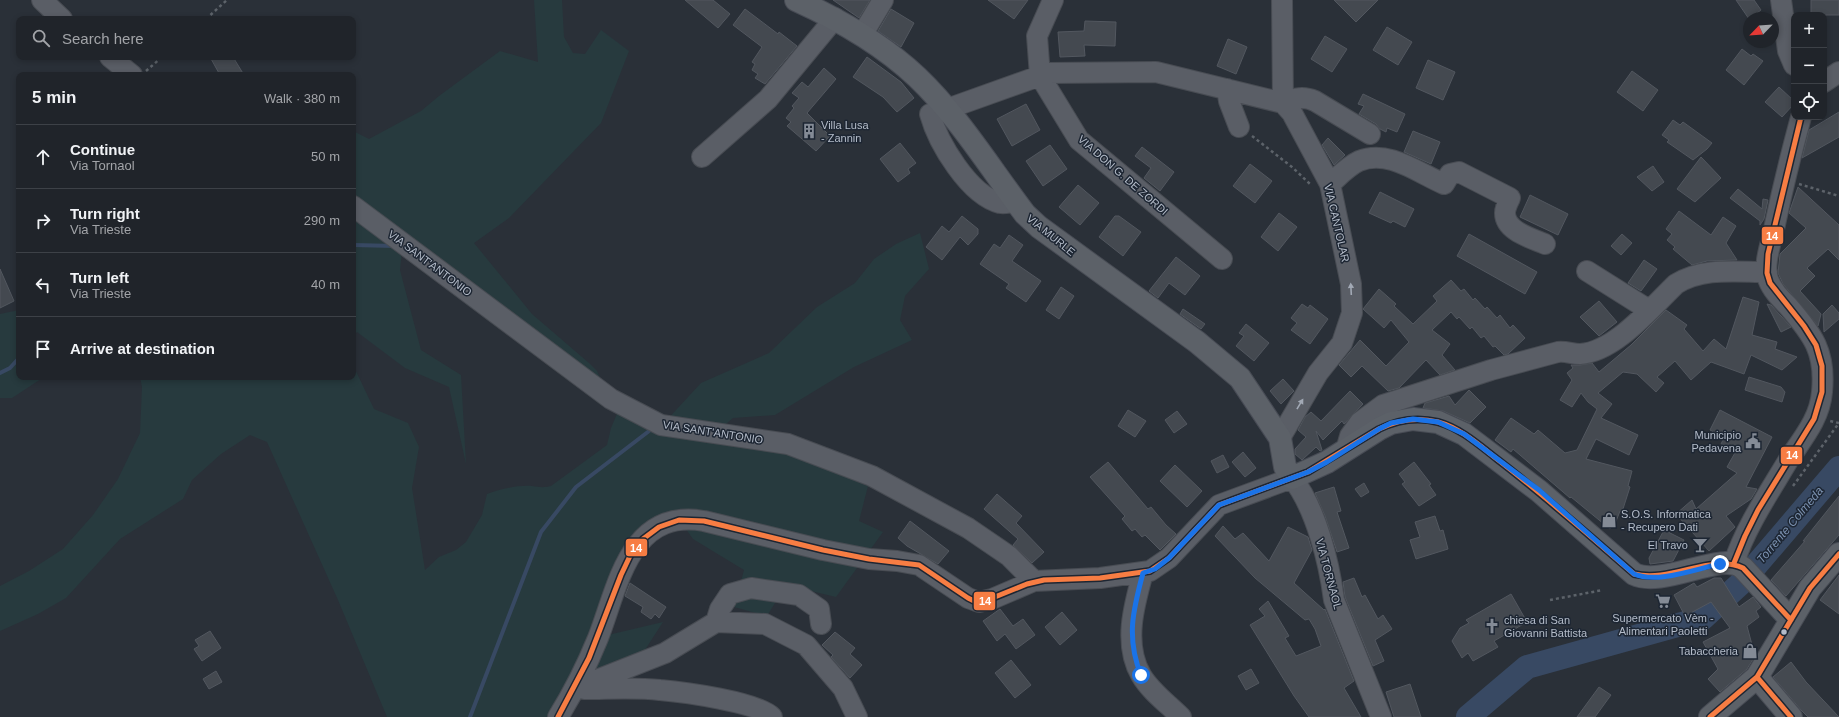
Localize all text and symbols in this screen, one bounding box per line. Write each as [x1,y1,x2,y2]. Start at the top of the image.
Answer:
north arrow [1743,12,1779,48]
map controls [1791,12,1827,120]
button: + [1791,12,1827,48]
search box [16,16,356,60]
icon: search [30,27,52,49]
text: Search here [62,30,144,47]
button: − [1791,48,1827,84]
button: locate [1791,84,1827,120]
text: 5 min [32,88,76,107]
text: Walk · 380 m [264,91,340,106]
place label: Villa Lusa - Zannin [821,119,869,144]
building icon: Villa Lusa - Zannin [800,122,818,140]
street label: VIA DON G. DE ZORDI [1076,133,1170,217]
text: Continue [70,141,135,158]
icon: ahead [32,146,54,168]
text: 50 m [311,149,340,164]
text: Via Tornaol [70,158,135,173]
street label: VIA CANTOLAR [1322,183,1352,263]
text: Turn right [70,205,140,222]
icon: right [32,210,54,232]
street label: VIA MURLE [1024,212,1078,258]
text: 290 m [304,213,340,228]
text: Via Trieste [70,222,131,237]
line badge: 14 [1761,226,1784,245]
street label: VIA SANT'ANTONIO [386,228,475,299]
text: 14 [1766,230,1779,242]
text: Turn left [70,269,129,286]
icon: left [32,274,54,296]
text: 40 m [311,277,340,292]
one-way arrow [1347,283,1354,295]
text: Via Trieste [70,286,131,301]
icon: arrive [32,338,54,360]
text: Arrive at destination [70,340,215,357]
one-way arrow [1296,398,1303,410]
street label: VIA SANT'ANTONIO [662,418,765,446]
place label: Municipio Pedavena [1691,429,1742,454]
public building icon: Municipio Pedavena [1744,432,1762,450]
line badge: 14 [1780,446,1803,465]
text: 14 [1786,449,1799,461]
water label: Torrente Colmeda [1754,484,1826,566]
place label: S.O.S. Informatica - Recupero Dati [1621,508,1712,533]
shop icon: S.O.S. Informatica - Recupero Dati [1600,511,1618,529]
bar icon: El Travo [1691,536,1709,554]
street label: VIA TORNAOL [1314,537,1344,611]
line badge: 14 [625,538,648,557]
place label: El Travo [1648,539,1688,551]
text: 14 [630,542,643,554]
route end [1711,555,1729,573]
line badge: 14 [973,591,996,611]
supermarket icon: Supermercato Vèm - Alimentari Paoletti [1654,592,1672,610]
text: 14 [979,595,992,607]
place label: Supermercato Vèm - Alimentari Paoletti [1612,612,1714,637]
place label: chiesa di San Giovanni Battista [1504,614,1588,639]
church icon: chiesa di San Giovanni Battista [1483,617,1501,635]
unlabelled marker [1779,627,1789,637]
shop icon: Tabaccheria [1741,642,1759,660]
place label: Tabaccheria [1679,645,1739,657]
route start [1132,666,1150,684]

